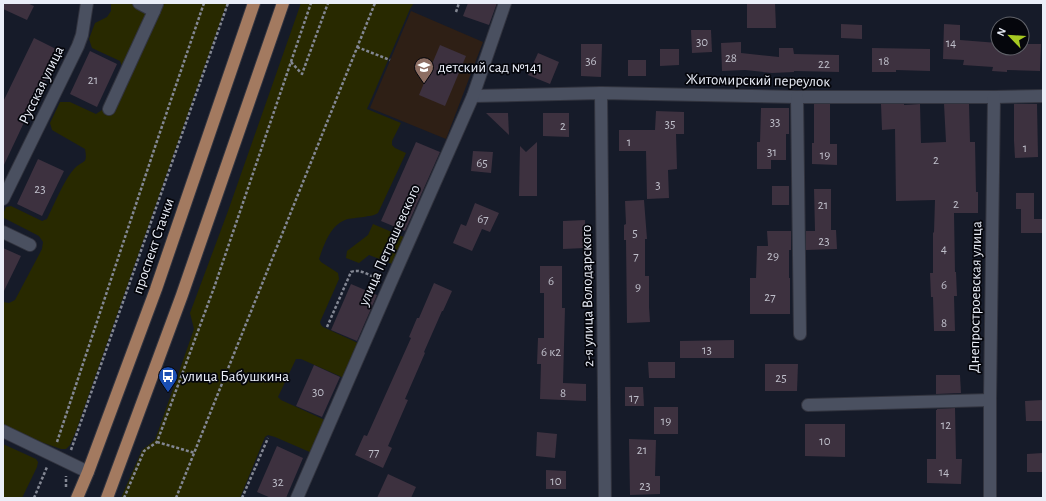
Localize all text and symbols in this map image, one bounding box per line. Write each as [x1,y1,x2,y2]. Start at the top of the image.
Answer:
north arrow [990,16,1030,56]
text: N [995,26,1008,38]
house number: 30 [696,36,708,49]
house number: 14 [946,37,956,50]
street label: Русская улица [16,44,67,127]
house number: 28 [725,52,737,65]
house number: 36 [585,55,597,68]
house number: 18 [879,55,889,68]
school or university icon: детский сад №141 [413,56,435,84]
house number: 22 [818,58,830,71]
place label: детский сад №141 [438,60,542,75]
street label: Житомирский переулок [686,72,830,89]
house number: 21 [88,74,98,87]
house number: 33 [770,116,780,129]
house number: 35 [665,118,675,131]
house number: 2 [560,120,566,133]
house number: 1 [627,136,631,149]
house number: 1 [1023,142,1027,155]
house number: 31 [767,146,777,159]
house number: 19 [820,149,830,162]
house number: 2 [933,154,939,167]
house number: 65 [476,157,488,170]
house number: 3 [655,179,661,192]
street label: улица Петрашевского [356,182,423,309]
house number: 23 [34,183,46,196]
street label: проспект Стачки [130,196,177,296]
house number: 2 [953,198,959,211]
house number: 21 [818,199,828,212]
house number: 67 [477,213,489,226]
street label: Днепростроевская улица [967,221,984,373]
street label: 2-я улица Володарского [579,225,596,367]
house number: 5 [632,227,638,240]
house number: 23 [818,235,830,248]
house number: 4 [941,243,947,256]
house number: 7 [633,250,639,263]
house number: 29 [767,250,779,263]
house number: 6 [548,275,554,288]
house number: 6 [941,279,947,292]
house number: 9 [635,281,641,294]
house number: 27 [764,291,776,304]
house number: 8 [941,317,947,330]
house number: 13 [702,344,712,357]
house number: 6 к2 [541,346,561,359]
bus stop icon: улица Бабушкина [157,365,179,393]
place label: улица Бабушкина [181,369,289,384]
house number: 25 [775,372,787,385]
house number: 30 [312,386,324,399]
house number: 8 [560,387,566,400]
house number: 17 [629,392,640,405]
house number: 19 [661,415,671,428]
house number: 12 [941,419,951,432]
house number: 10 [819,435,831,448]
house number: 21 [637,444,647,457]
house number: 77 [369,446,380,459]
house number: 14 [939,466,949,479]
house number: 10 [550,475,562,488]
house number: 32 [272,476,284,489]
house number: 23 [639,480,651,493]

